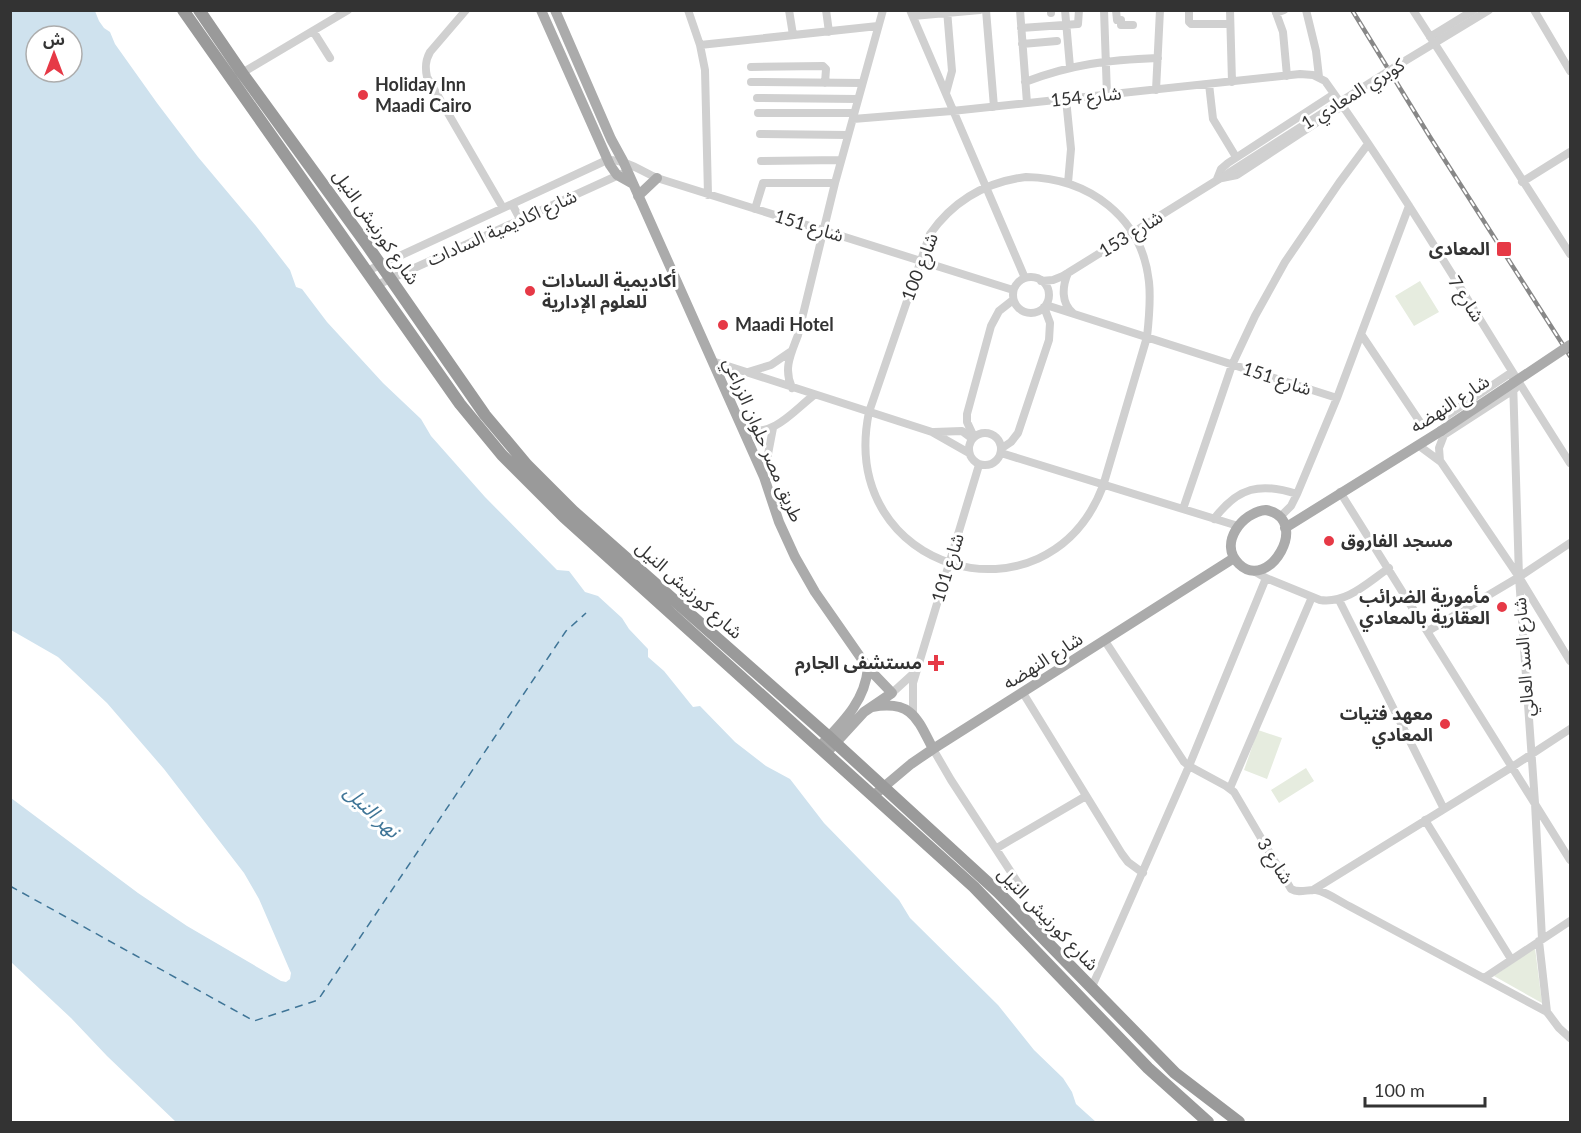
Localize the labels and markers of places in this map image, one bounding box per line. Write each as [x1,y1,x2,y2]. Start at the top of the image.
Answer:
place label: Holiday Inn Maadi Cairo [375,73,472,116]
marker: Holiday Inn Maadi Cairo [356,88,370,102]
place label: المعادى [1429,237,1490,259]
marker: المعادى [1495,240,1513,258]
place label: أكاديمية السادات للعلوم الإدارية [542,268,677,315]
marker: أكاديمية السادات للعلوم الإدارية [523,284,537,298]
place label: Maadi Hotel [735,313,834,335]
marker: Maadi Hotel [716,318,730,332]
place label: مسجد الفاروق [1341,529,1453,552]
marker: مسجد الفاروق [1322,534,1336,548]
place label: مأمورية الضرائب العقارية بالمعادي [1359,584,1490,632]
marker: مأمورية الضرائب العقارية بالمعادي [1495,600,1509,614]
place label: مستشفى الجارم [795,651,922,676]
marker: مستشفى الجارم [927,654,945,672]
place label: معهد فتيات المعادي [1340,702,1433,749]
marker: معهد فتيات المعادي [1438,717,1452,731]

